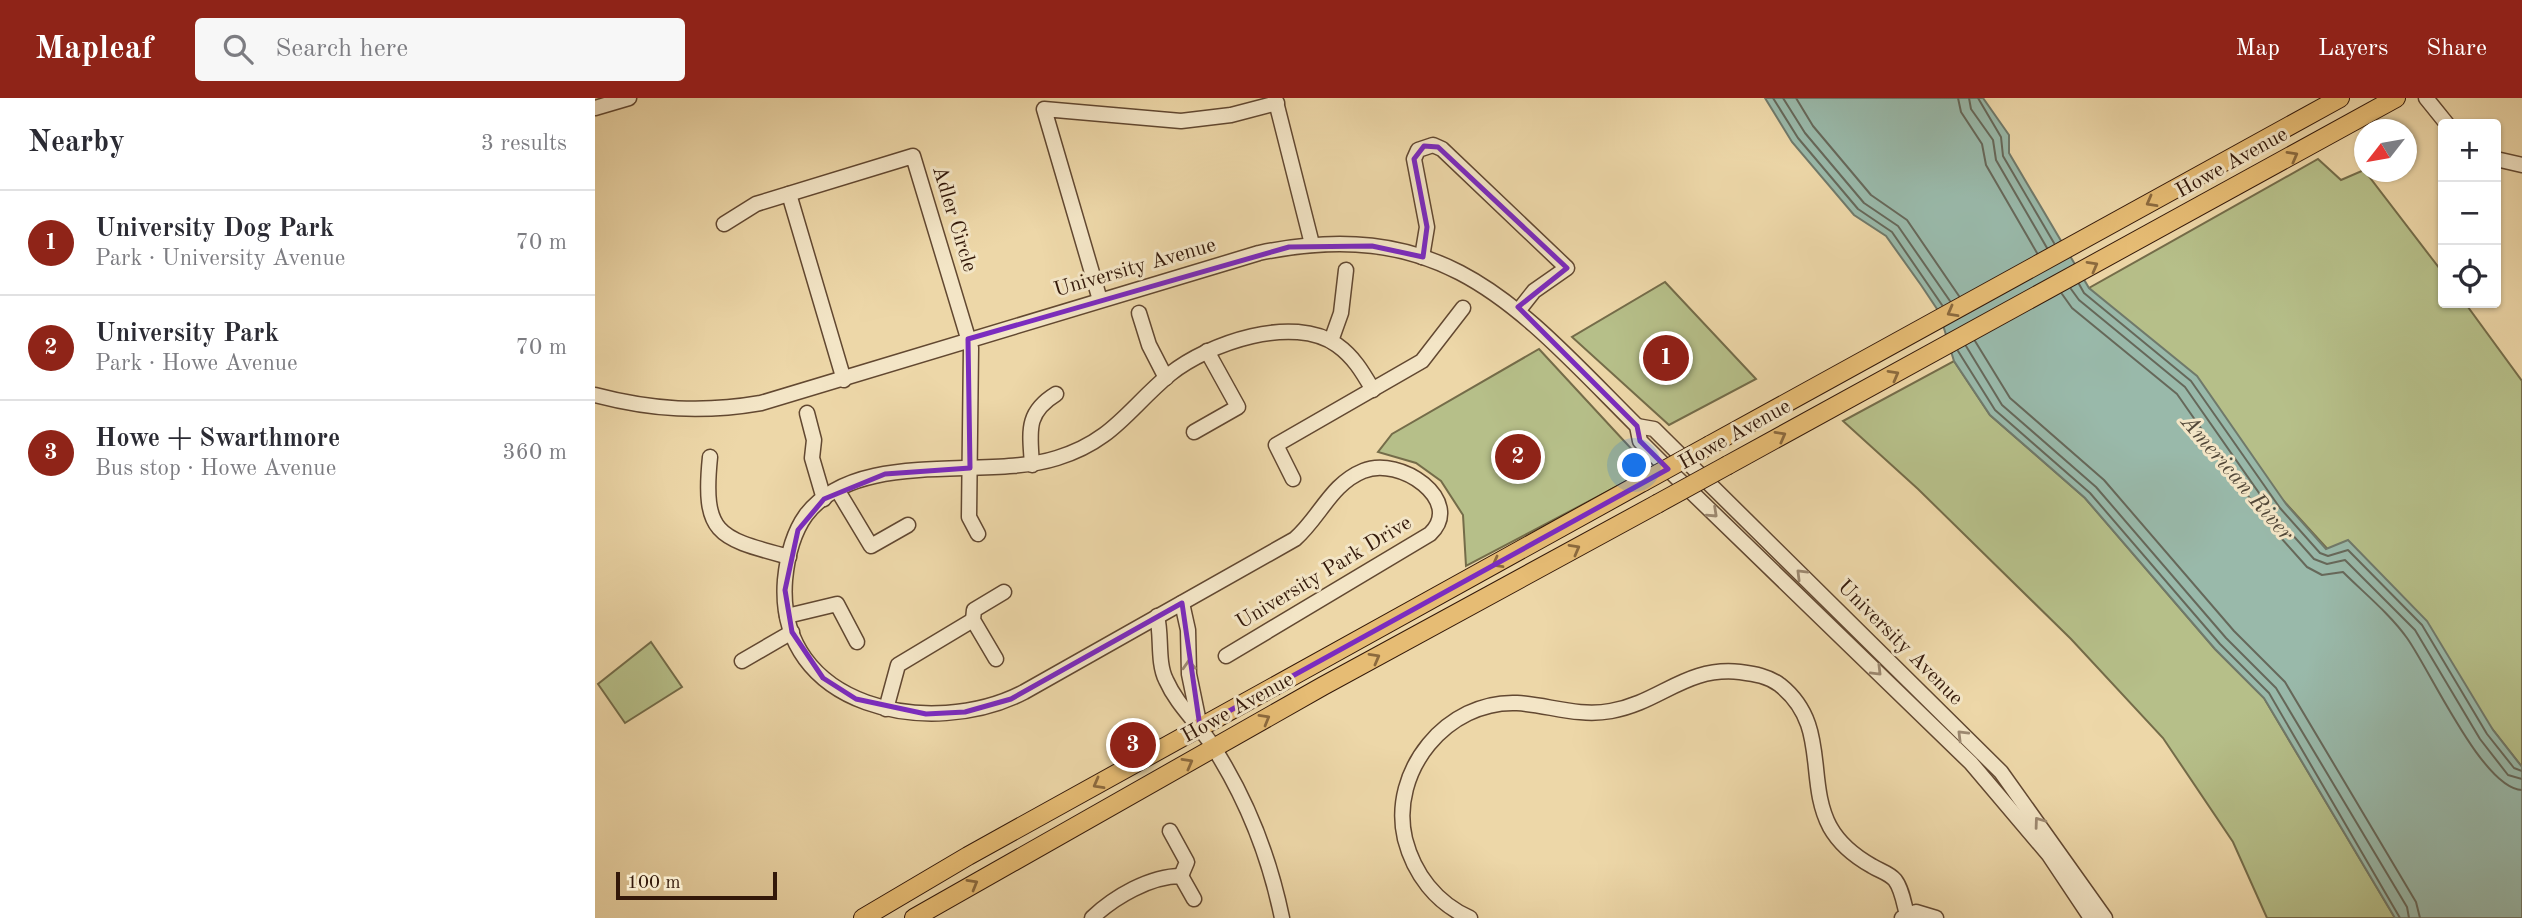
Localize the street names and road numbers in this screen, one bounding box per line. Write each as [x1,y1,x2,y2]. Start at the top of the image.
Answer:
street label: Howe Avenue [2173,124,2291,202]
street label: Adler Circle [928,163,980,275]
street label: University Avenue [1052,235,1218,301]
street label: Howe Avenue [1676,396,1794,474]
street label: University Park Drive [1233,512,1415,634]
street label: University Avenue [1833,576,1967,710]
street label: Howe Avenue [1179,669,1297,747]

